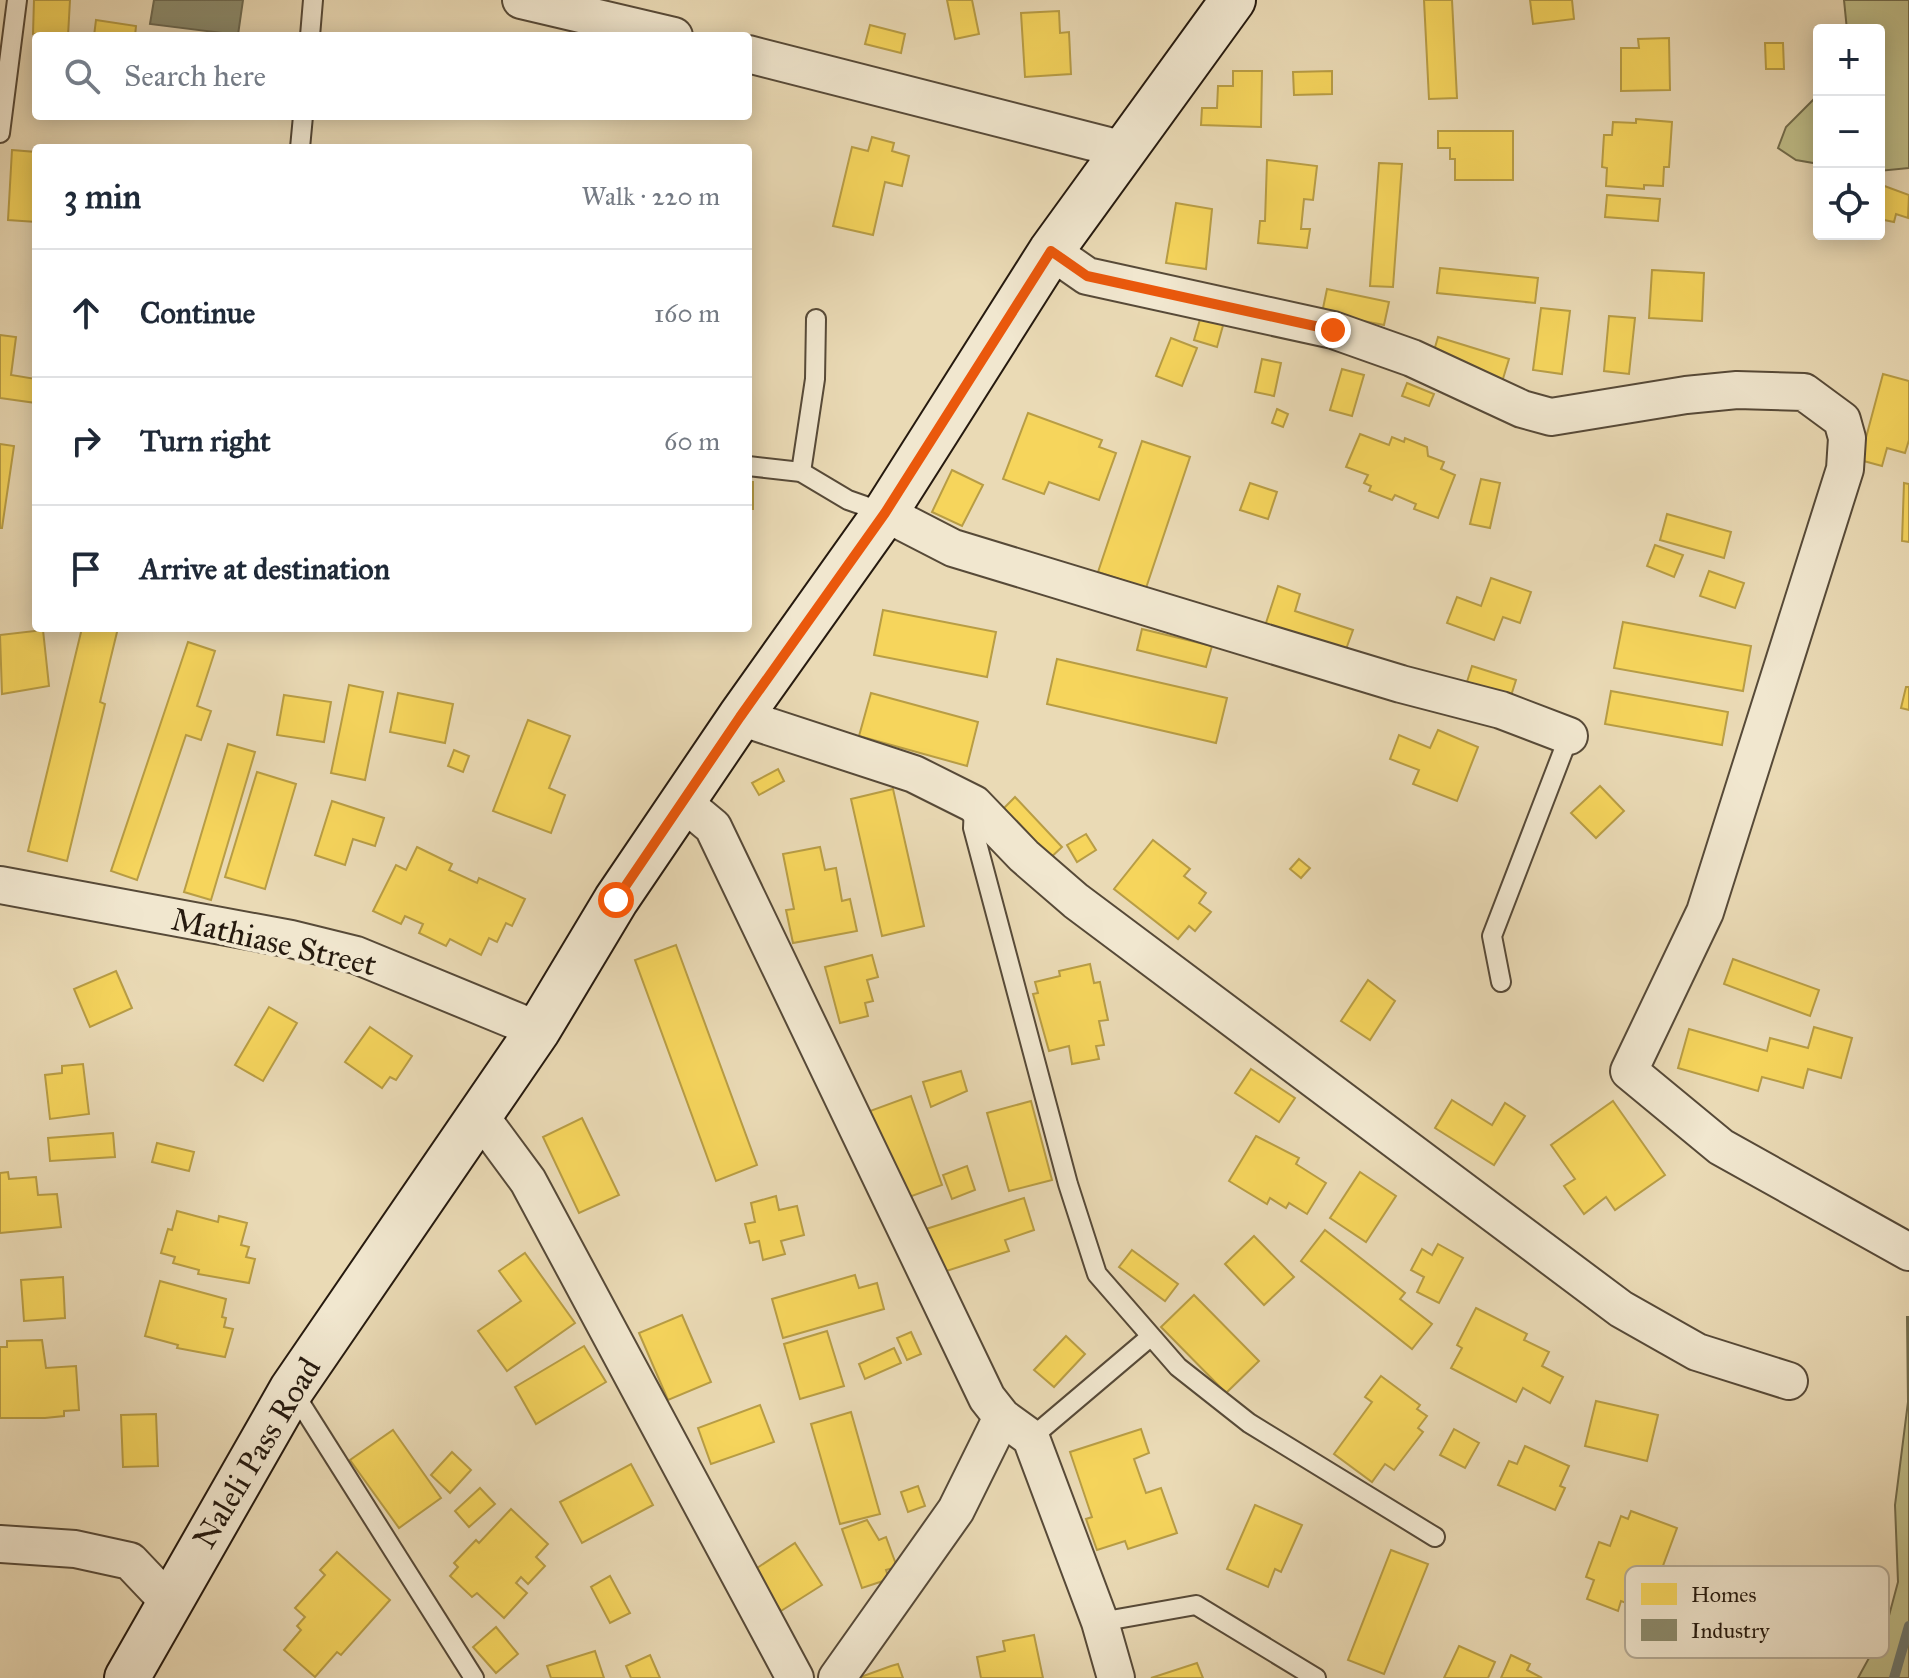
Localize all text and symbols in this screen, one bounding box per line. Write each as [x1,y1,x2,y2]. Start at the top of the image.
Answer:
map controls [1813,24,1885,240]
button: + [1813,24,1885,96]
search box [32,32,752,120]
icon: search [60,54,104,98]
text: Search here [124,58,266,94]
button: − [1813,96,1885,168]
button: locate [1813,168,1885,240]
text: 3 min [64,176,141,217]
text: Walk · 220 m [581,180,720,212]
icon: ahead [64,291,108,335]
text: Continue [140,295,255,331]
text: 160 m [654,297,720,329]
route end [1315,312,1351,348]
icon: right [64,419,108,463]
text: Turn right [140,423,271,459]
text: 60 m [664,425,720,457]
icon: arrive [64,547,108,591]
text: Arrive at destination [140,551,390,587]
route start [598,882,634,918]
street label: Mathiase Street [168,899,380,985]
street label: Naleli Pass Road [185,1350,329,1556]
legend [1625,1566,1889,1658]
text: Homes [1691,1581,1757,1608]
text: Industry [1691,1617,1770,1644]

